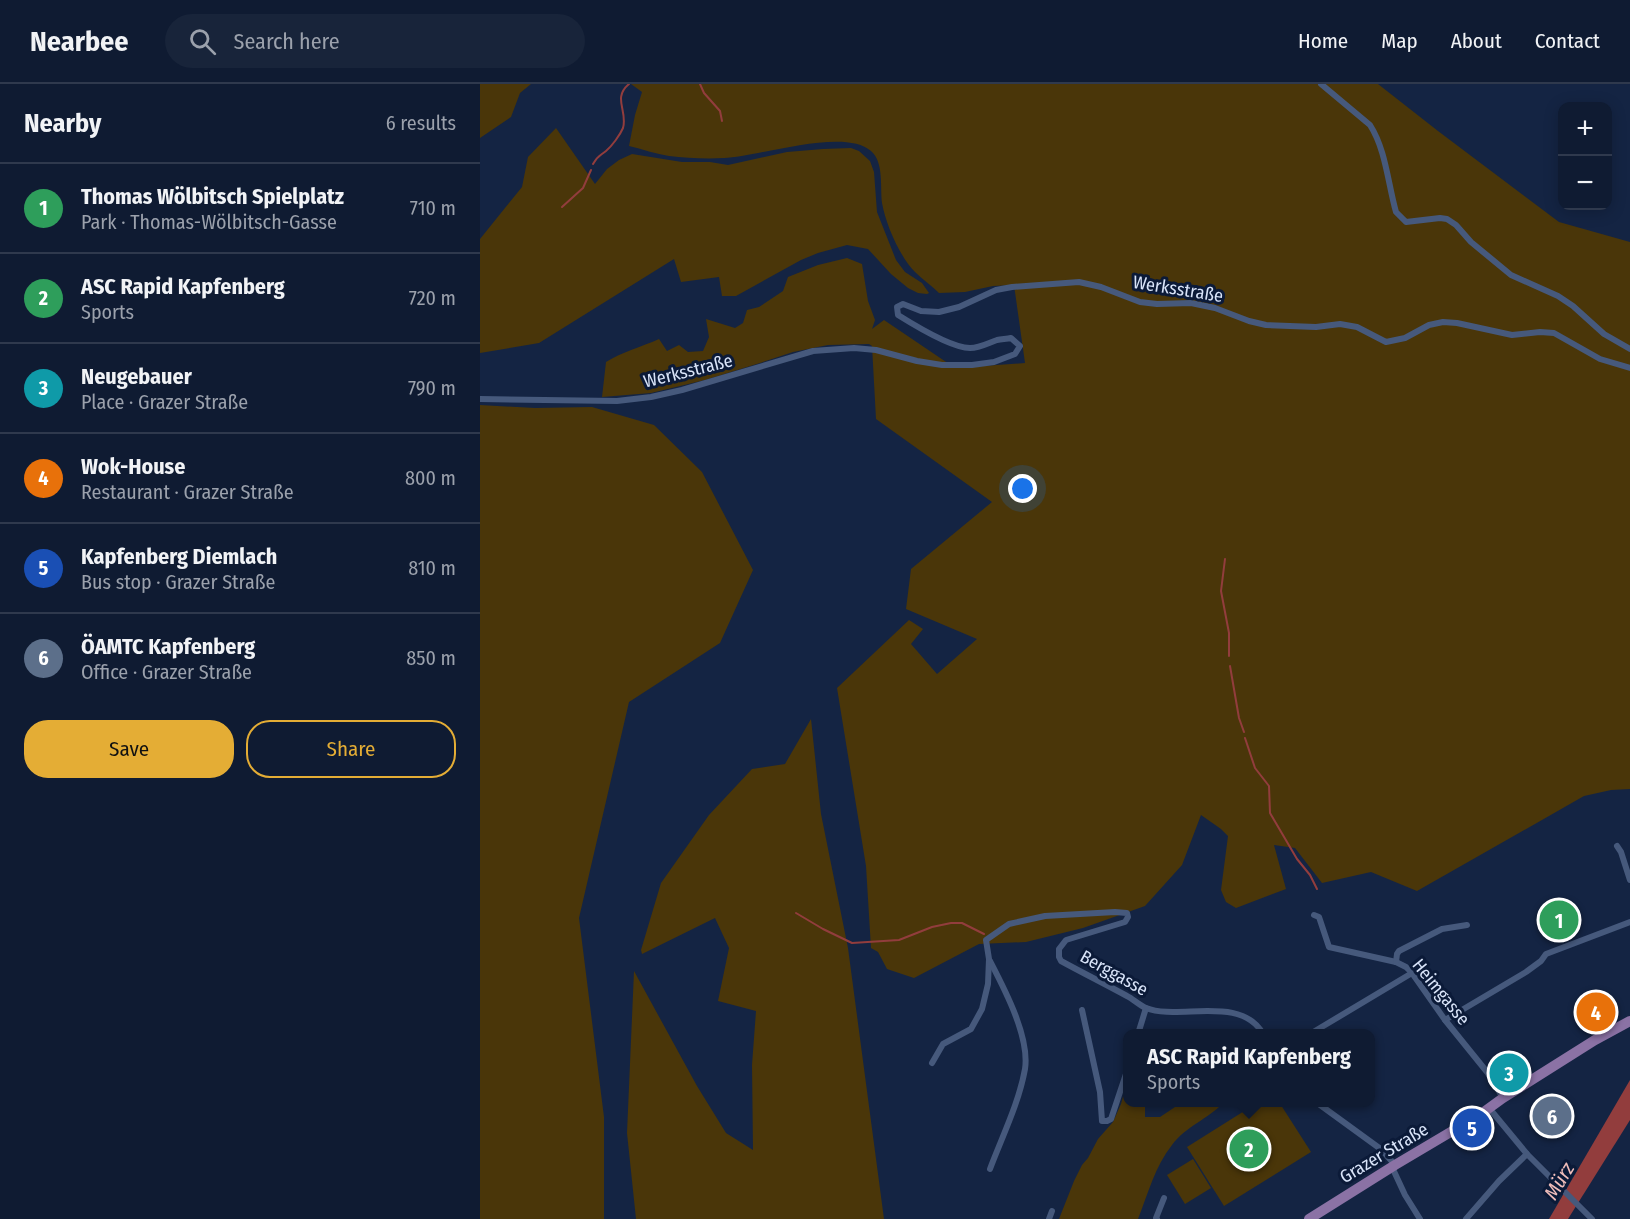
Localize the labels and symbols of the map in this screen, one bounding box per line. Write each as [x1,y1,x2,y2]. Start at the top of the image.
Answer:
street label: Werksstraße [1131,271,1225,307]
street label: Werksstraße [641,349,735,393]
your location [1008,474,1037,503]
pin: 1 [1540,898,1578,942]
street label: Berggasse [1076,945,1152,1001]
street label: Heimgasse [1408,954,1474,1030]
pin: 4 [1576,990,1616,1034]
pin: 3 [1490,1050,1528,1096]
pin: 6 [1532,1094,1572,1138]
pin: 5 [1452,1106,1492,1150]
street label: Grazer Straße [1336,1118,1432,1188]
pin: 2 [1230,1126,1268,1172]
water label: Mürz [1539,1158,1579,1204]

